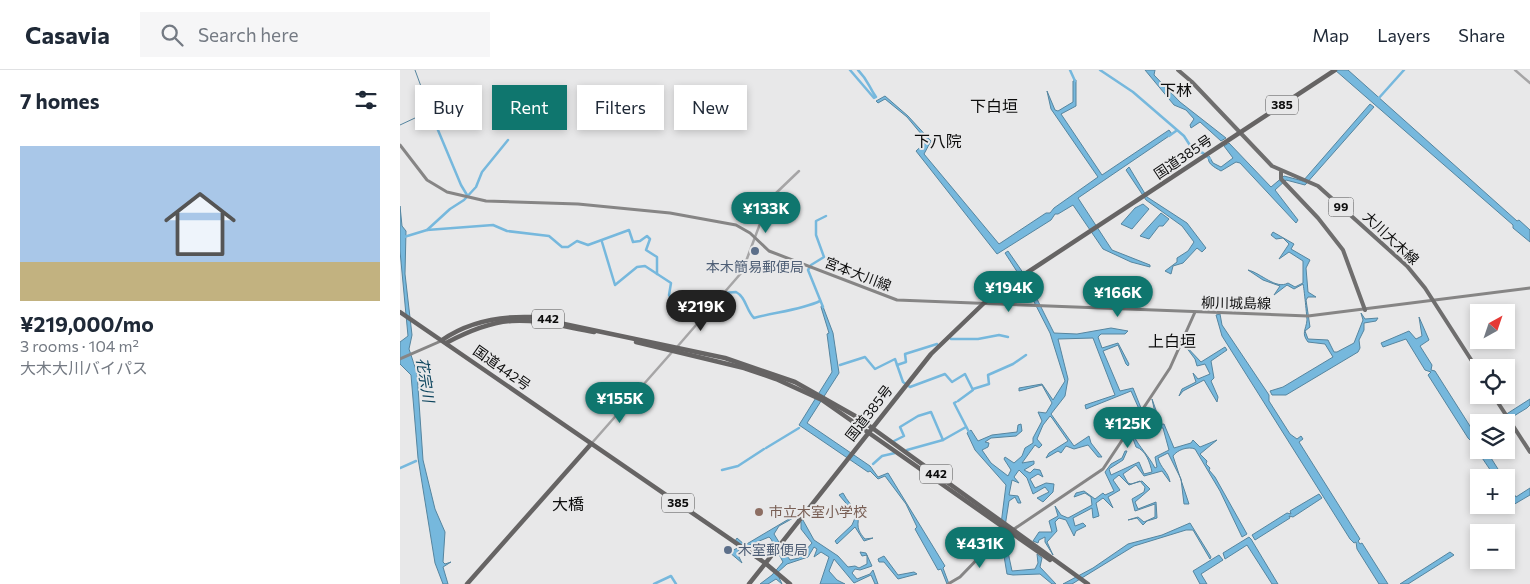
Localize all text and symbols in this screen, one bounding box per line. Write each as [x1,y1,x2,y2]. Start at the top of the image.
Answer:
search box [140,12,490,57]
text: Casavia [25,20,110,49]
icon: search [158,21,186,49]
text: Search here [198,23,298,46]
text: Map [1312,24,1349,46]
text: Layers [1377,24,1430,46]
text: Share [1458,24,1505,46]
district label: 下林 [1160,80,1192,99]
chip: Buy [415,85,482,130]
chip: Rent [492,85,567,130]
chip: Filters [577,85,664,130]
chip: New [674,85,747,130]
icon: filters [352,86,380,114]
text: 7 homes [20,88,99,113]
district label: 下白垣 [970,96,1018,115]
road number: 385 [1266,96,1298,114]
district label: 下八院 [914,131,962,150]
street label: 国道385号 [1150,131,1215,182]
icon: home [155,179,245,269]
pin: ¥133K [731,191,801,234]
text: ¥133K [742,198,790,217]
road number: 99 [1328,198,1354,216]
street label: 大川大木線 [1360,208,1423,268]
marker: 本木簡易郵便局 [749,245,761,257]
street label: 宮本大川線 [822,253,894,294]
place label: 本木簡易郵便局 [706,258,804,275]
pin: ¥194K [974,270,1044,313]
pin: ¥166K [1083,276,1153,318]
text: ¥194K [985,277,1033,296]
text: ¥166K [1094,282,1142,301]
pin: ¥219K [666,290,736,332]
street label: 柳川城島線 [1201,293,1271,312]
text: ¥219K [677,296,725,315]
north arrow [1470,304,1515,349]
map controls [1470,304,1515,569]
road number: 442 [532,310,564,328]
text: ¥219,000/mo [20,311,154,336]
district label: 上白垣 [1148,331,1196,350]
text: 3 rooms · 104 m² [20,336,139,355]
street label: 国道442号 [470,342,534,394]
water label: 花宗川 [414,356,439,405]
text: 大木大川バイパス [20,358,148,377]
button: locate [1470,359,1515,404]
street label: 国道385号 [841,381,896,444]
pin: ¥155K [585,382,655,424]
text: ¥155K [596,388,644,407]
pin: ¥125K [1093,406,1163,449]
text: ¥125K [1104,413,1152,432]
button: layers [1470,414,1515,459]
road number: 442 [920,464,952,484]
button: + [1470,469,1515,514]
road number: 385 [662,493,694,512]
district label: 大橋 [552,494,584,513]
place label: 市立木室小学校 [769,503,867,520]
marker: 市立木室小学校 [753,506,765,518]
button: − [1470,524,1515,569]
pin: ¥431K [945,526,1015,569]
text: ¥431K [956,533,1004,552]
place label: 木室郵便局 [738,541,808,558]
marker: 木室郵便局 [722,544,734,556]

